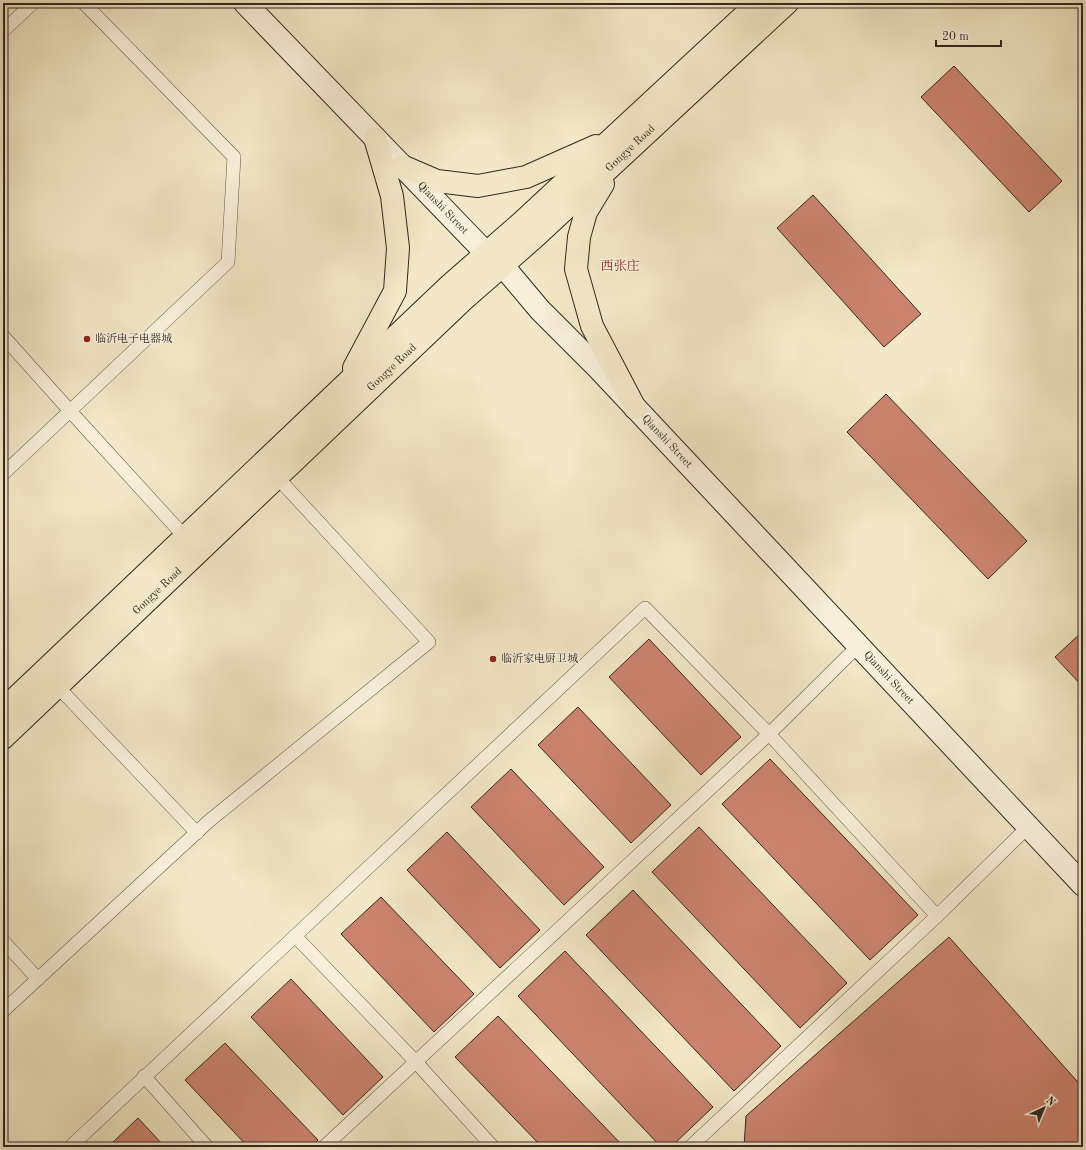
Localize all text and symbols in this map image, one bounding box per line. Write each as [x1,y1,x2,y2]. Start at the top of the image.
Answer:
scale bar [936,22,1001,48]
text: 20 m [942,31,969,43]
street label: Gongye Road [603,123,657,174]
street label: Qianshi Street [415,180,470,237]
district label: 西张庄 [600,259,640,273]
place label: 临沂电子电器城 [95,332,172,345]
marker: 临沂电子电器城 [82,334,92,344]
street label: Gongye Road [365,342,419,394]
street label: Qianshi Street [640,413,694,470]
street label: Gongye Road [131,565,184,617]
street label: Qianshi Street [861,649,916,707]
place label: 临沂家电厨卫城 [501,652,578,665]
marker: 临沂家电厨卫城 [488,654,498,664]
north arrow [1024,1088,1064,1128]
text: N [1043,1095,1057,1109]

